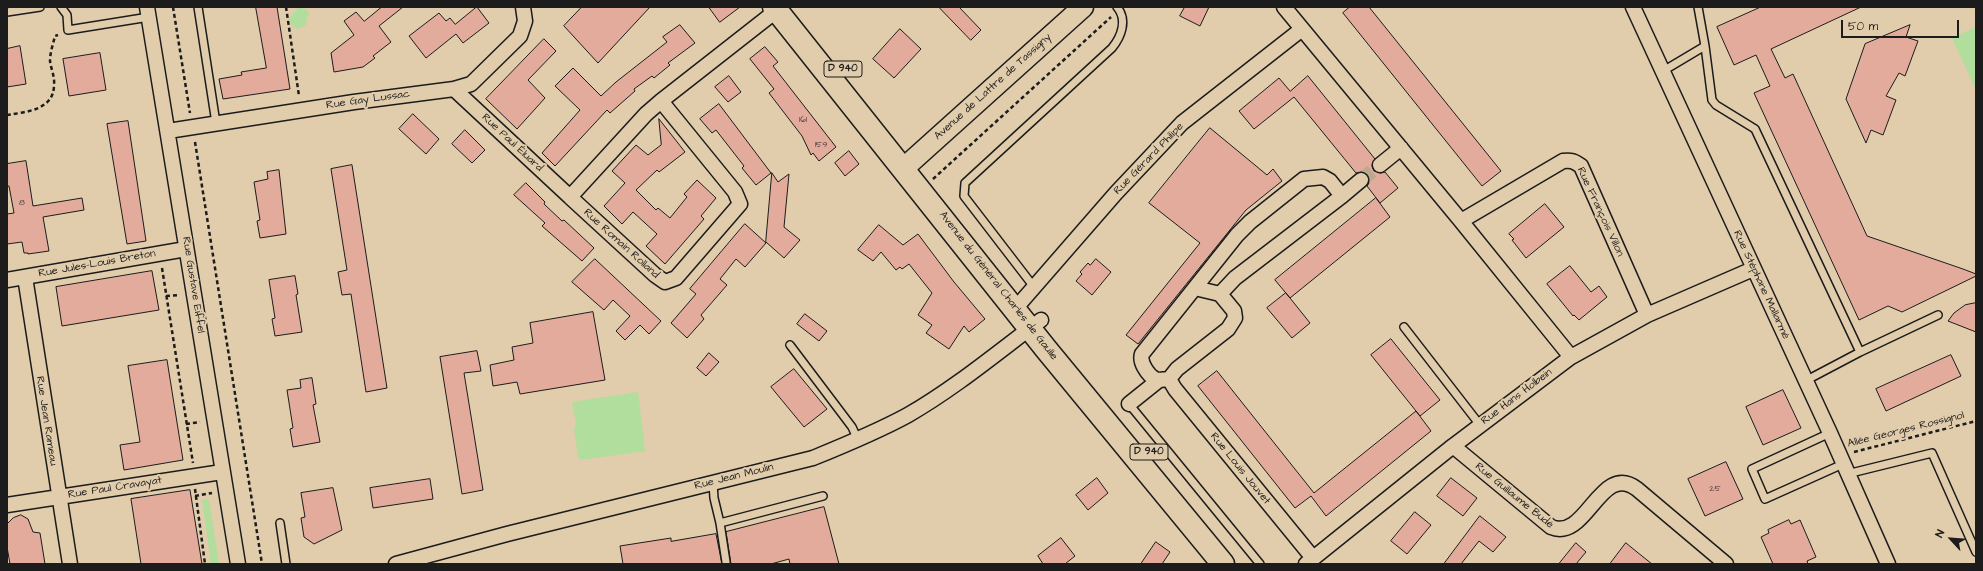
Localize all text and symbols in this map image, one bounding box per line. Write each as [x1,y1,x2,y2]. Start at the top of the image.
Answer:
scale bar [1843,12,1961,38]
text: 50 m [1848,18,1878,35]
street label: Avenue de Lattre de Tassigny [932,31,1054,143]
road number: D 940 [824,61,862,77]
street label: Rue Gay Lussac [325,88,411,112]
street label: Rue Paul Éluard [479,111,545,175]
house number: 161 [799,115,807,125]
street label: Rue Gérard Philipe [1111,120,1187,198]
house number: 159 [815,140,827,150]
street label: Rue François Villon [1574,165,1626,259]
house number: 8 [19,198,25,208]
street label: Rue Romain Rolland [580,206,662,282]
street label: Avenue du Général Charles de Gaulle [936,209,1060,363]
street label: Rue Stéphane Mallarmé [1730,228,1792,342]
street label: Rue Gustave Eiffel [179,236,207,334]
street label: Rue Jules-Louis Breton [37,247,157,281]
street label: Rue Hans Holbein [1479,366,1555,428]
street label: Rue Jean Rameau [32,375,60,467]
street label: Allée Georges Rossignol [1846,409,1966,451]
street label: Rue Louis Jouvet [1207,430,1273,508]
road number: D 940 [1130,444,1168,460]
street label: Rue Guillaume Budé [1472,460,1556,532]
street label: Rue Jean Moulin [693,461,775,493]
street label: Rue Paul Cravayat [67,474,163,502]
house number: 25 [1709,484,1721,494]
north arrow [1931,519,1971,559]
text: N [1932,527,1948,540]

